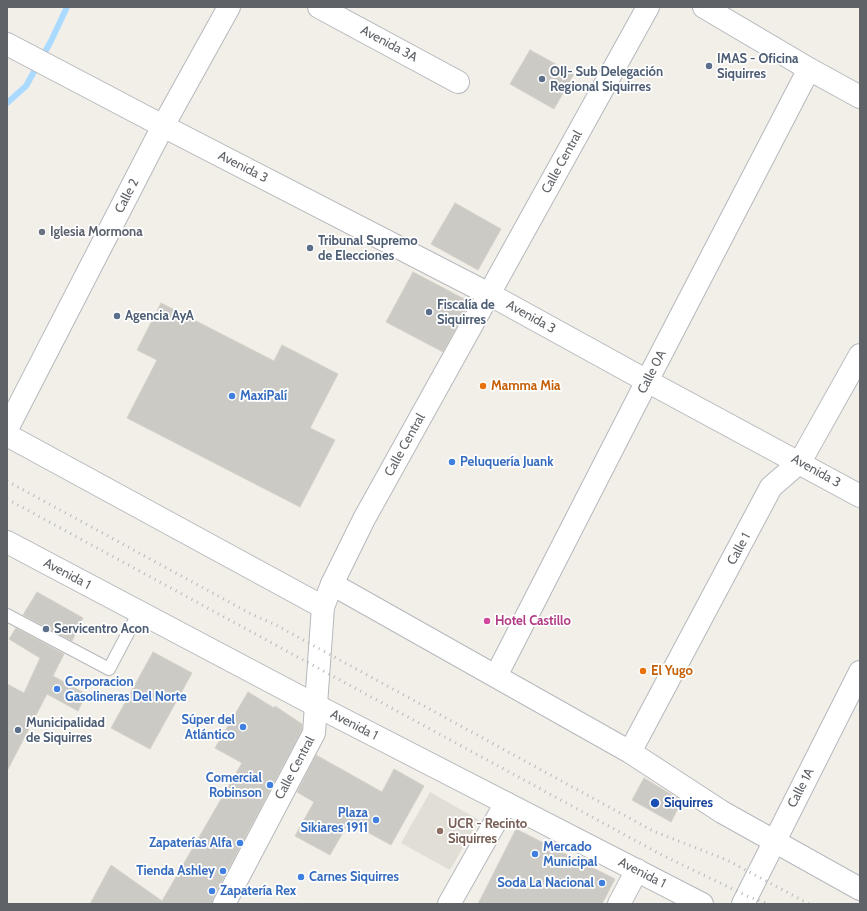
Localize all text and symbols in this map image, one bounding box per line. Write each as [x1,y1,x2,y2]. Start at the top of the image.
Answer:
street label: Avenida 3A [358,23,420,65]
place label: IMAS - Oficina Siquirres [717,51,799,82]
marker: IMAS - Oficina Siquirres [704,61,714,71]
place label: OIJ- Sub Delegación Regional Siquirres [550,64,663,95]
marker: OIJ- Sub Delegación Regional Siquirres [537,74,547,84]
street label: Calle Central [538,128,586,196]
street label: Avenida 3 [215,148,271,186]
street label: Calle 2 [112,176,142,216]
place label: Iglesia Mormona [50,224,143,240]
marker: Iglesia Mormona [37,227,47,237]
place label: Tribunal Supremo de Elecciones [318,233,418,264]
marker: Tribunal Supremo de Elecciones [305,243,315,253]
place label: Fiscalía de Siquirres [437,297,495,328]
street label: Avenida 3 [504,297,558,337]
marker: Fiscalía de Siquirres [424,307,434,317]
place label: Agencia AyA [125,308,194,324]
marker: Agencia AyA [112,311,122,321]
street label: Calle 0A [634,348,670,396]
place label: Mamma Mia [491,378,561,394]
marker: Mamma Mia [478,381,488,391]
place label: MaxiPalí [240,388,287,404]
marker: MaxiPalí [227,391,237,401]
street label: Calle Central [381,411,429,479]
street label: Avenida 3 [789,451,843,491]
place label: Peluquería Juank [460,454,554,470]
marker: Peluquería Juank [447,457,457,467]
street label: Calle 1 [724,530,754,568]
street label: Avenida 1 [41,555,93,593]
place label: Hotel Castillo [495,613,571,629]
marker: Hotel Castillo [482,616,492,626]
place label: Servicentro Acon [54,621,149,637]
marker: Servicentro Acon [41,624,51,634]
place label: El Yugo [651,663,693,679]
marker: El Yugo [638,666,648,676]
place label: Corporacion Gasolineras Del Norte [65,674,187,705]
marker: Corporacion Gasolineras Del Norte [52,684,62,694]
street label: Avenida 1 [328,706,380,744]
place label: Súper del Atlántico [181,712,235,743]
place label: Municipalidad de Siquirres [26,715,105,746]
marker: Súper del Atlántico [238,722,248,732]
marker: Municipalidad de Siquirres [13,725,23,735]
street label: Calle Central [272,734,318,802]
street label: Calle 1A [784,766,818,810]
place label: Comercial Robinson [206,770,262,801]
marker: Comercial Robinson [265,780,275,790]
place label: Siquirres [664,795,713,811]
marker: Siquirres [649,797,661,809]
place label: Plaza Sikiares 1911 [301,805,368,836]
marker: Plaza Sikiares 1911 [371,815,381,825]
place label: UCR - Recinto Siquirres [448,816,527,847]
marker: UCR - Recinto Siquirres [435,826,445,836]
place label: Zapaterías Alfa [149,835,232,851]
marker: Zapaterías Alfa [235,838,245,848]
place label: Mercado Municipal [543,839,598,870]
marker: Mercado Municipal [530,849,540,859]
street label: Avenida 1 [616,854,668,892]
place label: Tienda Ashley [136,863,215,879]
marker: Tienda Ashley [218,866,228,876]
place label: Carnes Siquirres [309,869,399,885]
marker: Carnes Siquirres [296,872,306,882]
place label: Soda La Nacional [497,875,594,891]
marker: Soda La Nacional [597,878,607,888]
place label: Zapatería Rex [220,883,296,899]
marker: Zapatería Rex [207,886,217,896]

